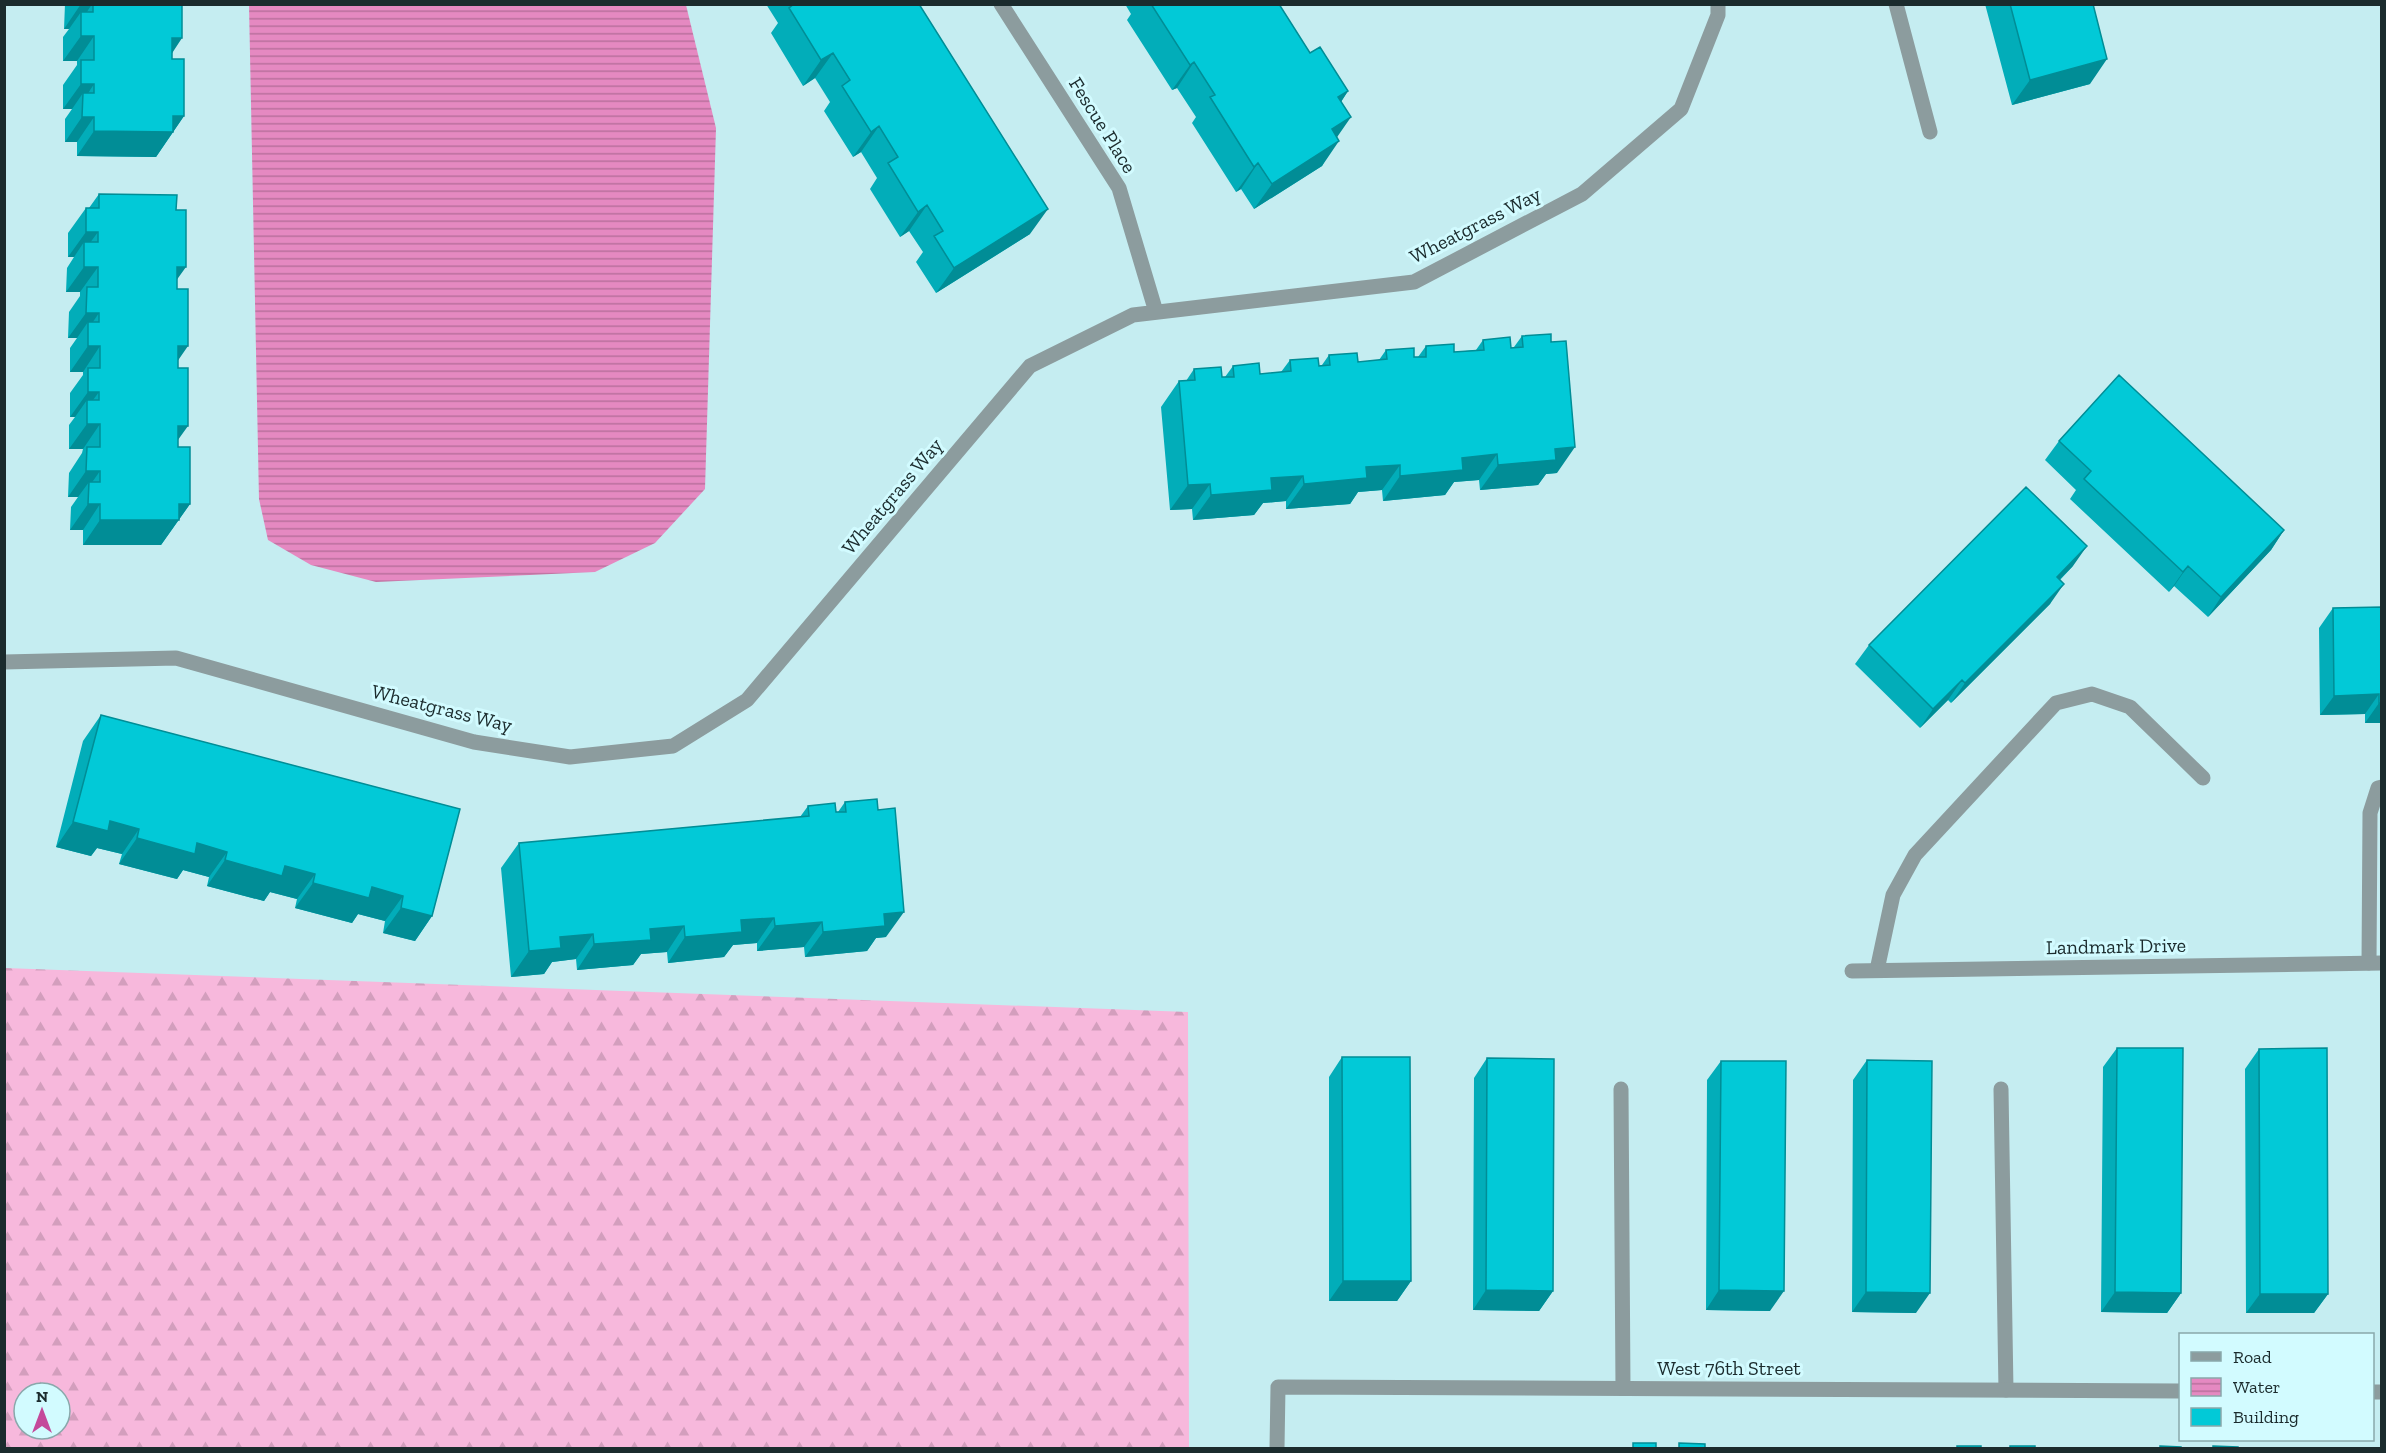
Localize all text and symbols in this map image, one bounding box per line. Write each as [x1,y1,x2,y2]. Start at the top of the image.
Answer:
street label: Fescue Place [1064,73,1142,177]
street label: Wheatgrass Way [1405,181,1545,268]
street label: Wheatgrass Way [837,433,948,559]
street label: Wheatgrass Way [369,679,516,737]
street label: Landmark Drive [2046,933,2186,959]
legend [2179,1333,2374,1441]
text: Road [2233,1346,2272,1368]
street label: West 76th Street [1657,1356,1801,1380]
text: Water [2233,1376,2280,1398]
north arrow [12,1381,72,1441]
text: N [36,1387,48,1406]
text: Building [2233,1406,2299,1428]

